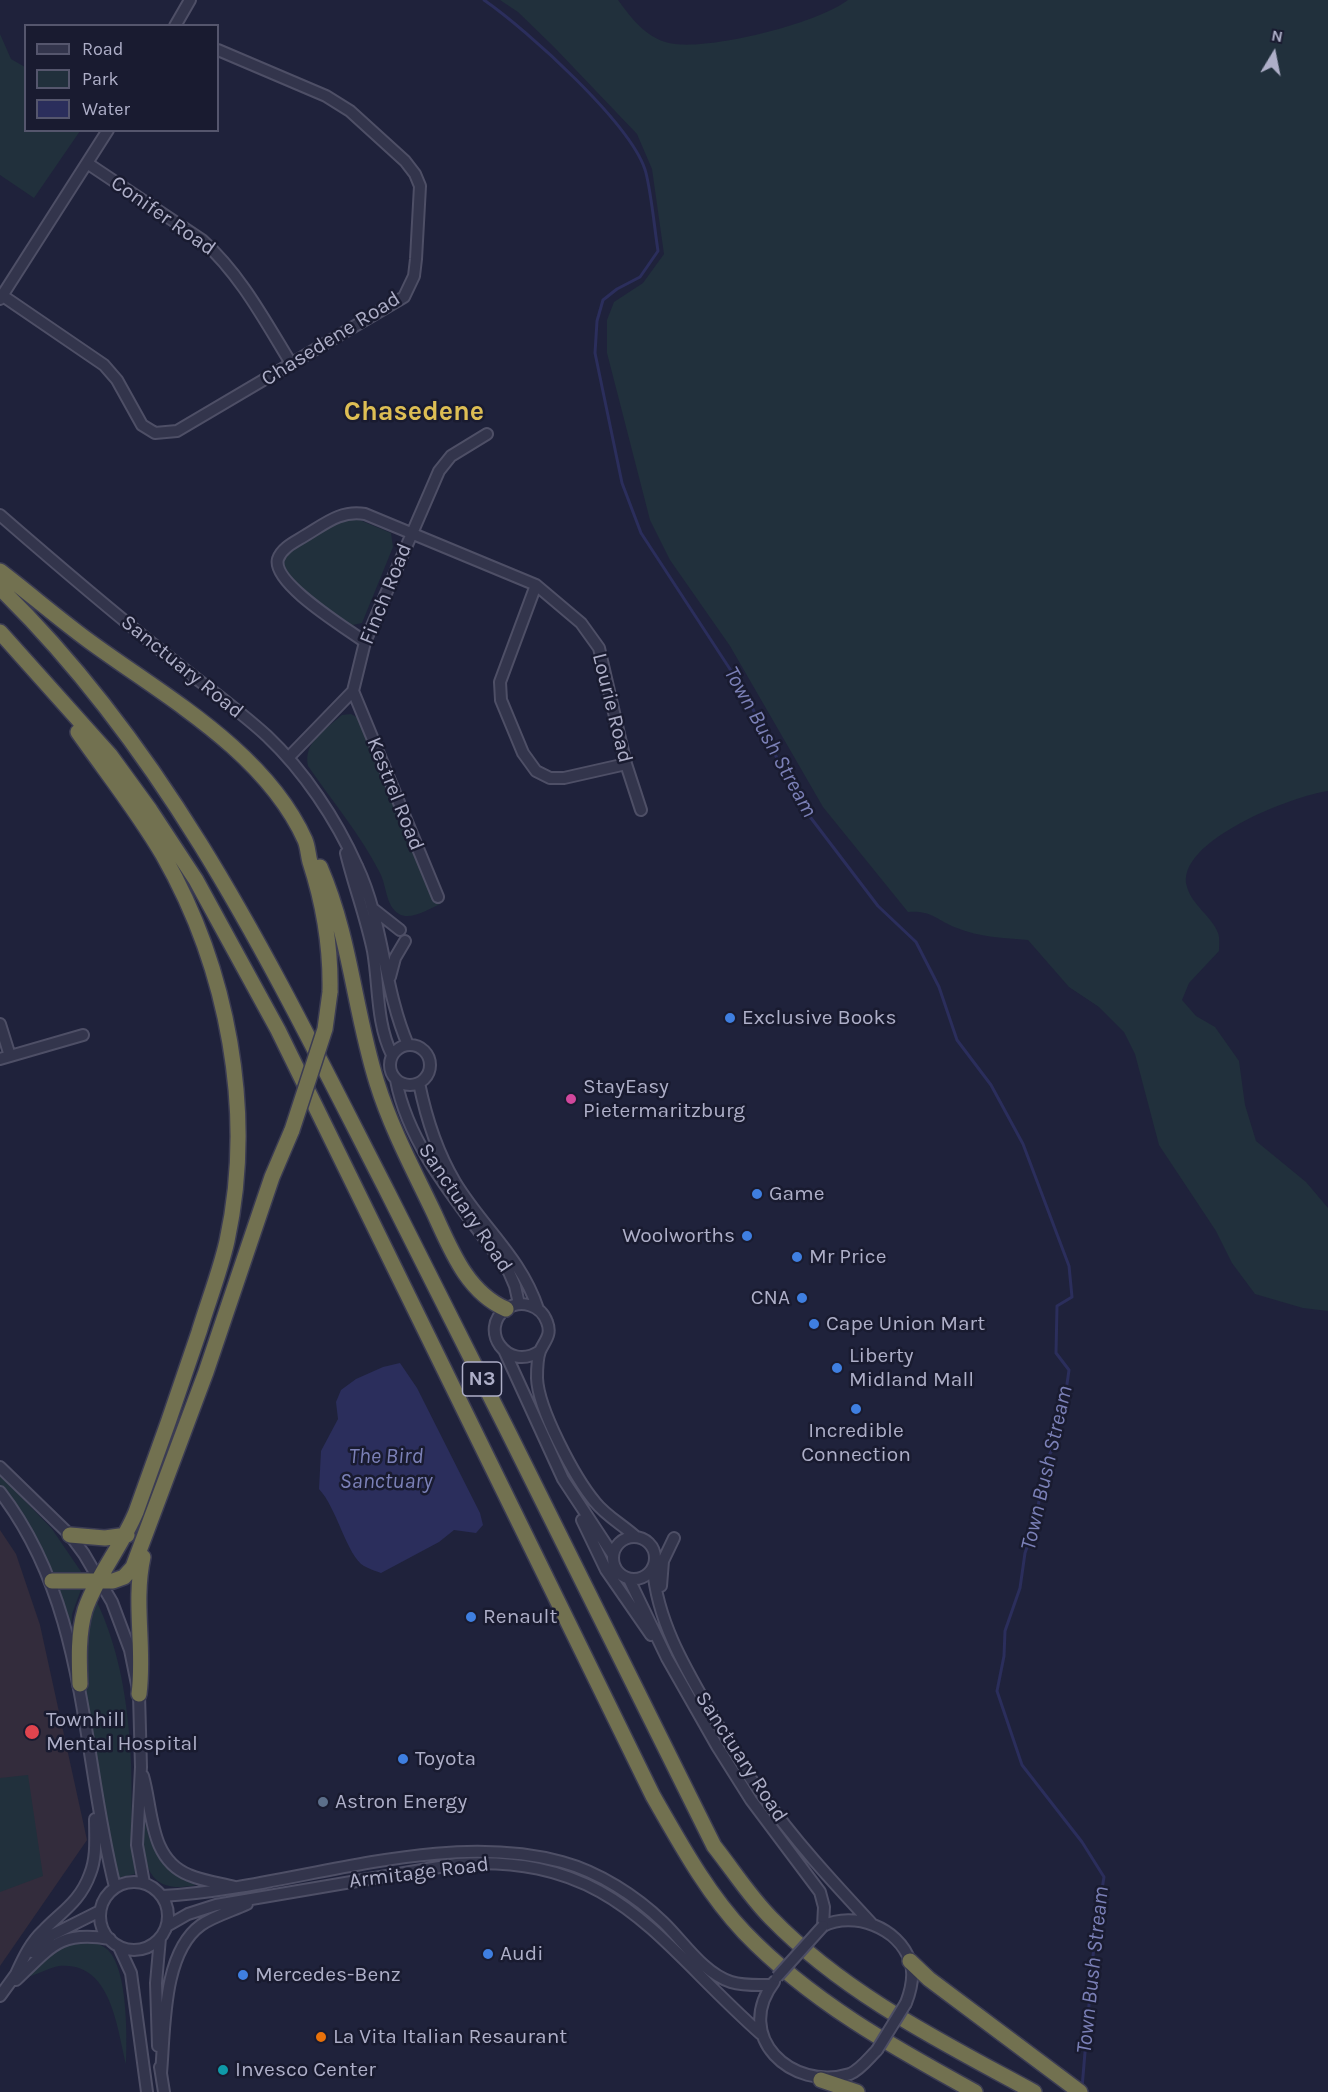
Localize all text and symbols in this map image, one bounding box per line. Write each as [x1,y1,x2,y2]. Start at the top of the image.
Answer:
legend [24,24,219,132]
north arrow [1244,24,1304,84]
text: N [1270,25,1285,46]
text: Road [82,38,123,60]
text: Park [82,68,119,90]
text: Water [82,98,130,120]
street label: Conifer Road [106,171,220,261]
street label: Chasedene Road [257,286,405,392]
district label: Chasedene [344,396,484,428]
street label: Finch Road [354,540,418,648]
street label: Sanctuary Road [116,610,248,724]
street label: Lourie Road [586,651,638,765]
water label: Town Bush Stream [718,662,822,822]
street label: Kestrel Road [361,734,429,854]
place label: Exclusive Books [742,1005,896,1031]
marker: Exclusive Books [723,1011,737,1025]
place label: StayEasy Pietermaritzburg [583,1074,745,1124]
marker: StayEasy Pietermaritzburg [564,1092,578,1106]
street label: Sanctuary Road [412,1139,518,1277]
place label: Game [769,1181,825,1207]
marker: Game [750,1187,764,1201]
place label: Woolworths [622,1223,735,1249]
marker: Woolworths [740,1229,754,1243]
place label: Mr Price [809,1244,886,1270]
marker: Mr Price [790,1250,804,1264]
place label: CNA [751,1285,790,1311]
marker: CNA [795,1291,809,1305]
place label: Cape Union Mart [826,1311,985,1337]
marker: Cape Union Mart [807,1317,821,1331]
place label: Liberty Midland Mall [849,1343,974,1393]
marker: Liberty Midland Mall [830,1361,844,1375]
road number: N3 [462,1362,502,1396]
water label: Town Bush Stream [1015,1383,1079,1553]
marker: Incredible Connection [849,1402,863,1416]
place label: Incredible Connection [801,1418,911,1468]
water label: The Bird Sanctuary [340,1444,432,1496]
place label: Renault [483,1604,557,1630]
marker: Renault [464,1610,478,1624]
street label: Sanctuary Road [689,1687,793,1827]
place label: Townhill Mental Hospital [46,1707,198,1757]
marker: Townhill Mental Hospital [23,1723,41,1741]
place label: Toyota [415,1746,476,1772]
marker: Toyota [396,1752,410,1766]
place label: Astron Energy [335,1789,467,1815]
marker: Astron Energy [316,1795,330,1809]
street label: Armitage Road [347,1852,491,1894]
water label: Town Bush Stream [1071,1885,1115,2055]
place label: Audi [500,1941,543,1967]
marker: Audi [481,1947,495,1961]
place label: Mercedes-Benz [255,1962,401,1988]
marker: Mercedes-Benz [236,1968,250,1982]
place label: La Vita Italian Resaurant [333,2024,567,2050]
marker: La Vita Italian Resaurant [314,2030,328,2044]
place label: Invesco Center [235,2057,376,2083]
marker: Invesco Center [216,2063,230,2077]

